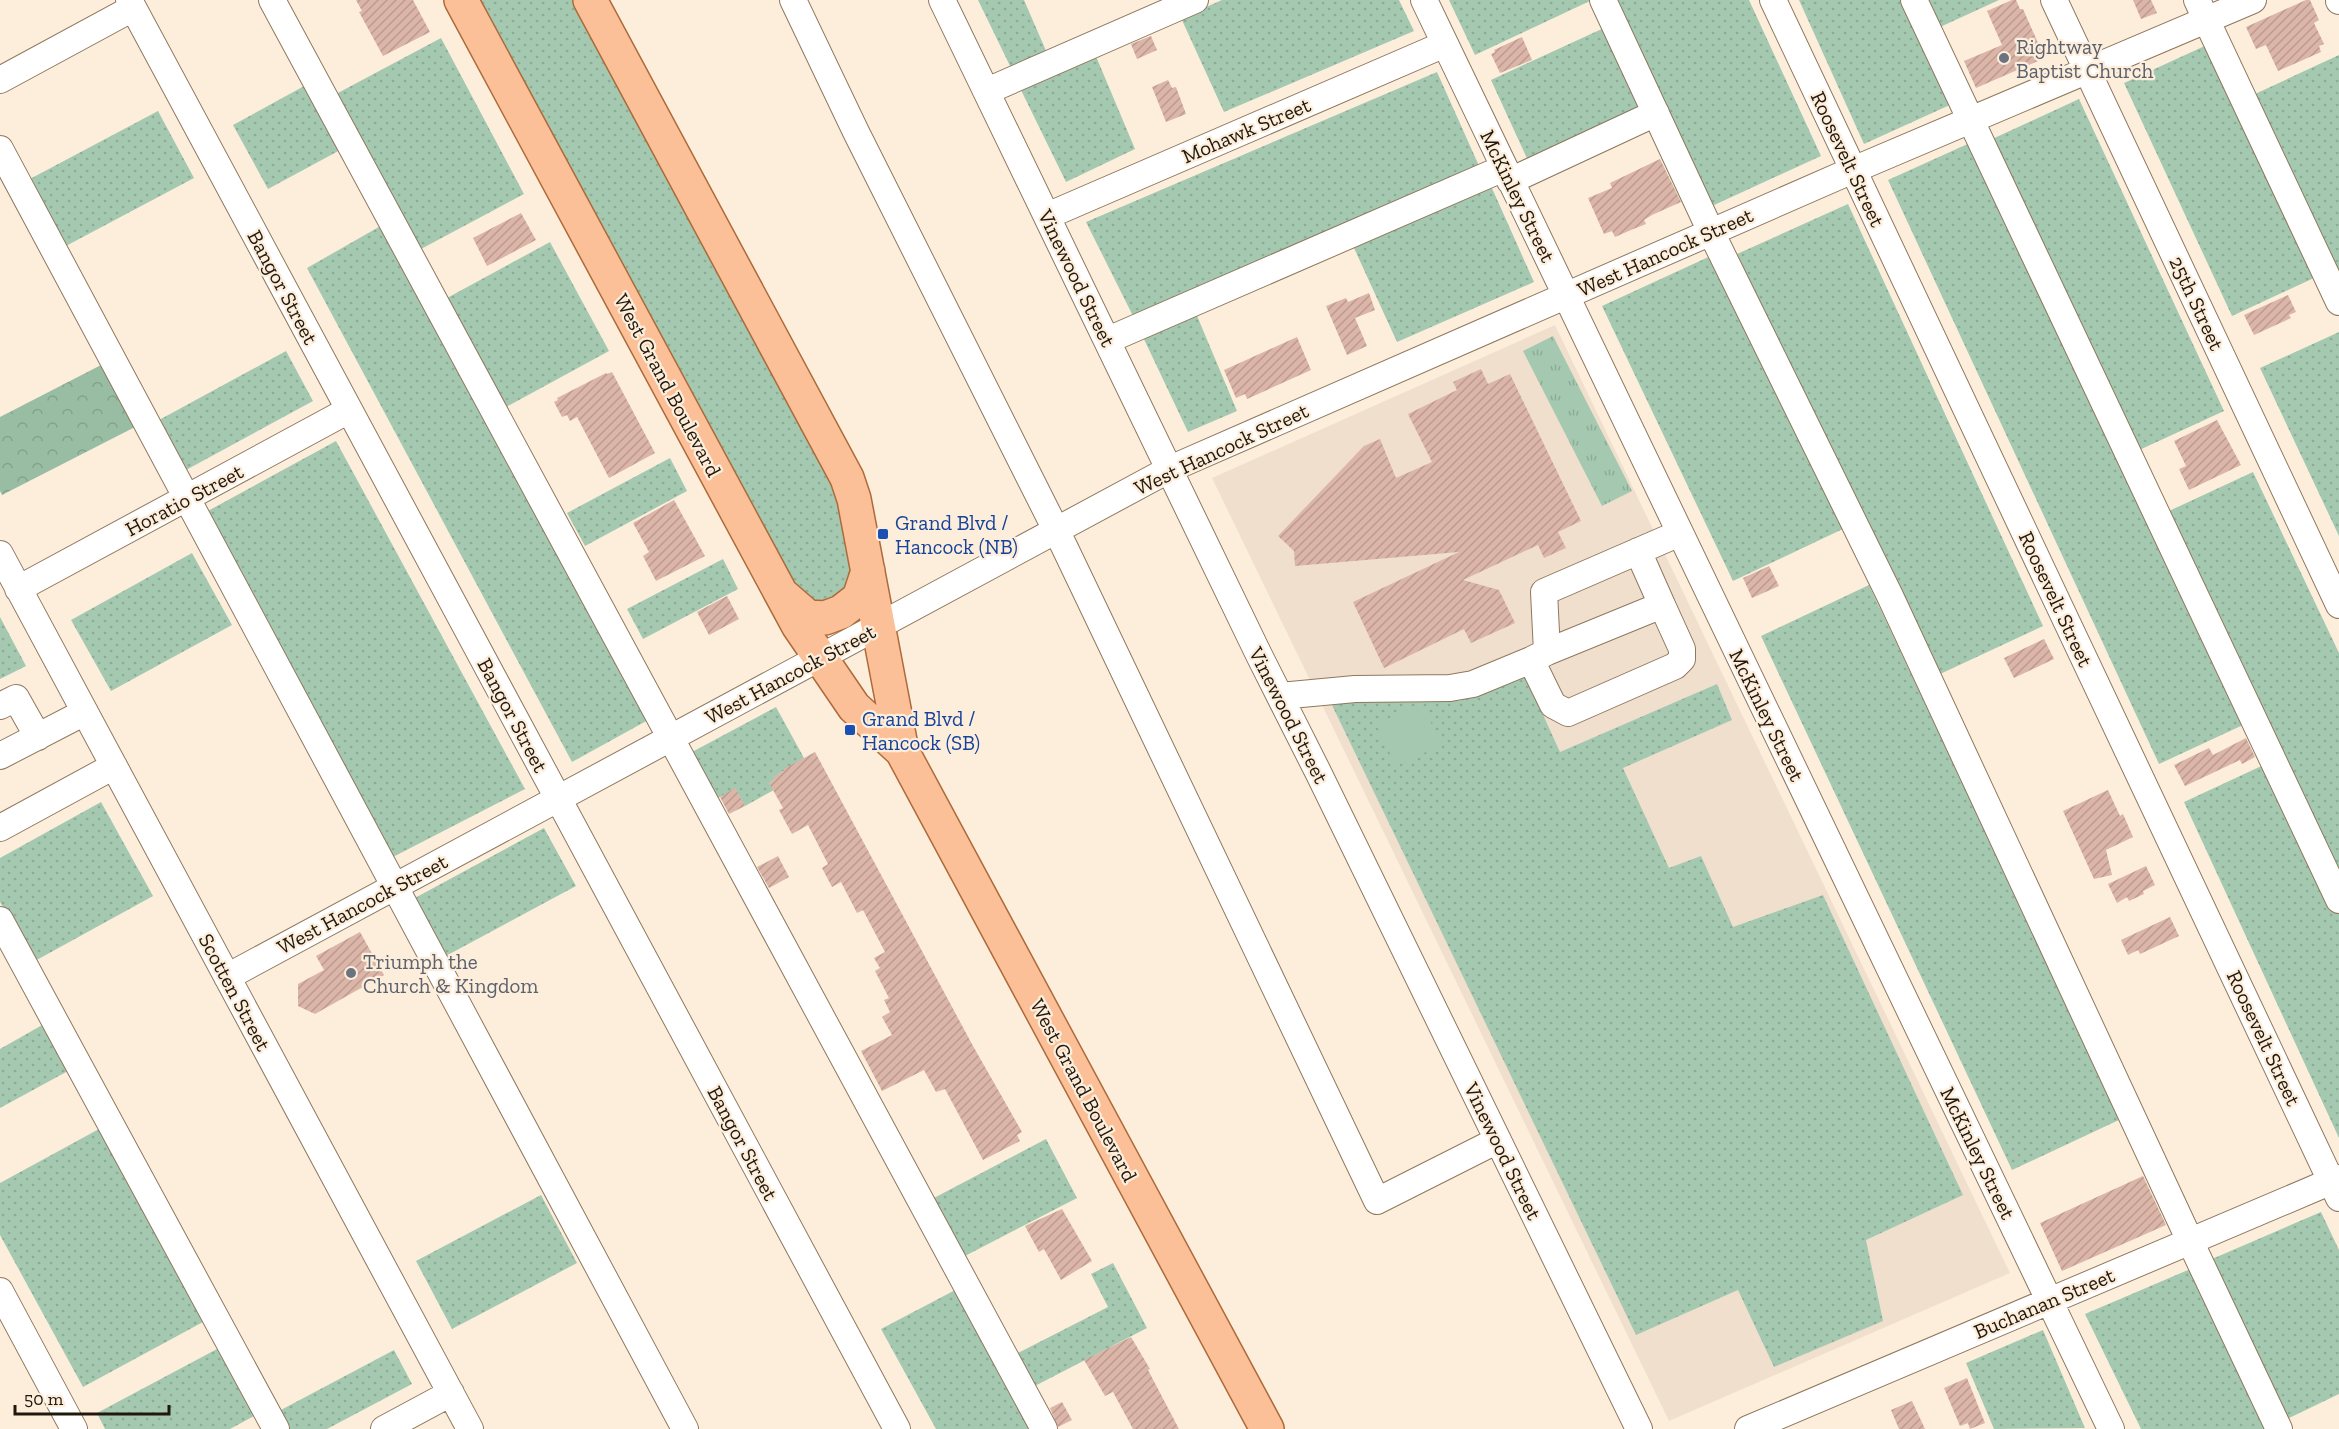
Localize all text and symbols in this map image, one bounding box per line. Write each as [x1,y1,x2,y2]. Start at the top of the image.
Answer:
place label: Rightway Baptist Church [2016,34,2153,83]
marker: Rightway Baptist Church [1997,51,2011,65]
street label: Roosevelt Street [1806,87,1890,231]
street label: Mohawk Street [1178,92,1314,168]
street label: McKinley Street [1475,126,1561,266]
street label: West Hancock Street [1573,202,1757,302]
street label: Vinewood Street [1032,204,1121,351]
street label: Bangor Street [242,226,324,349]
street label: 25th Street [2164,252,2230,354]
street label: West Grand Boulevard [609,289,727,481]
street label: West Hancock Street [1130,398,1312,500]
street label: Horatio Street [121,458,247,541]
place label: Grand Blvd / Hancock (NB) [895,510,1018,559]
marker: Grand Blvd / Hancock (NB) [876,527,890,541]
street label: Roosevelt Street [2014,527,2098,671]
street label: West Hancock Street [701,618,880,729]
street label: Vinewood Street [1243,642,1334,788]
street label: McKinley Street [1724,645,1810,785]
street label: Bangor Street [472,654,554,777]
place label: Grand Blvd / Hancock (SB) [862,706,980,755]
marker: Grand Blvd / Hancock (SB) [843,723,857,737]
street label: West Hancock Street [273,848,452,959]
street label: Scotten Street [194,929,276,1055]
place label: Triumph the Church & Kingdom [363,949,538,998]
marker: Triumph the Church & Kingdom [344,966,358,980]
street label: Roosevelt Street [2222,966,2306,1110]
street label: West Grand Boulevard [1025,994,1143,1186]
street label: Vinewood Street [1458,1077,1547,1224]
street label: Bangor Street [702,1082,784,1205]
street label: McKinley Street [1935,1083,2021,1223]
street label: Buchanan Street [1970,1262,2118,1344]
scale bar [15,1378,170,1416]
text: 50 m [24,1388,64,1410]

